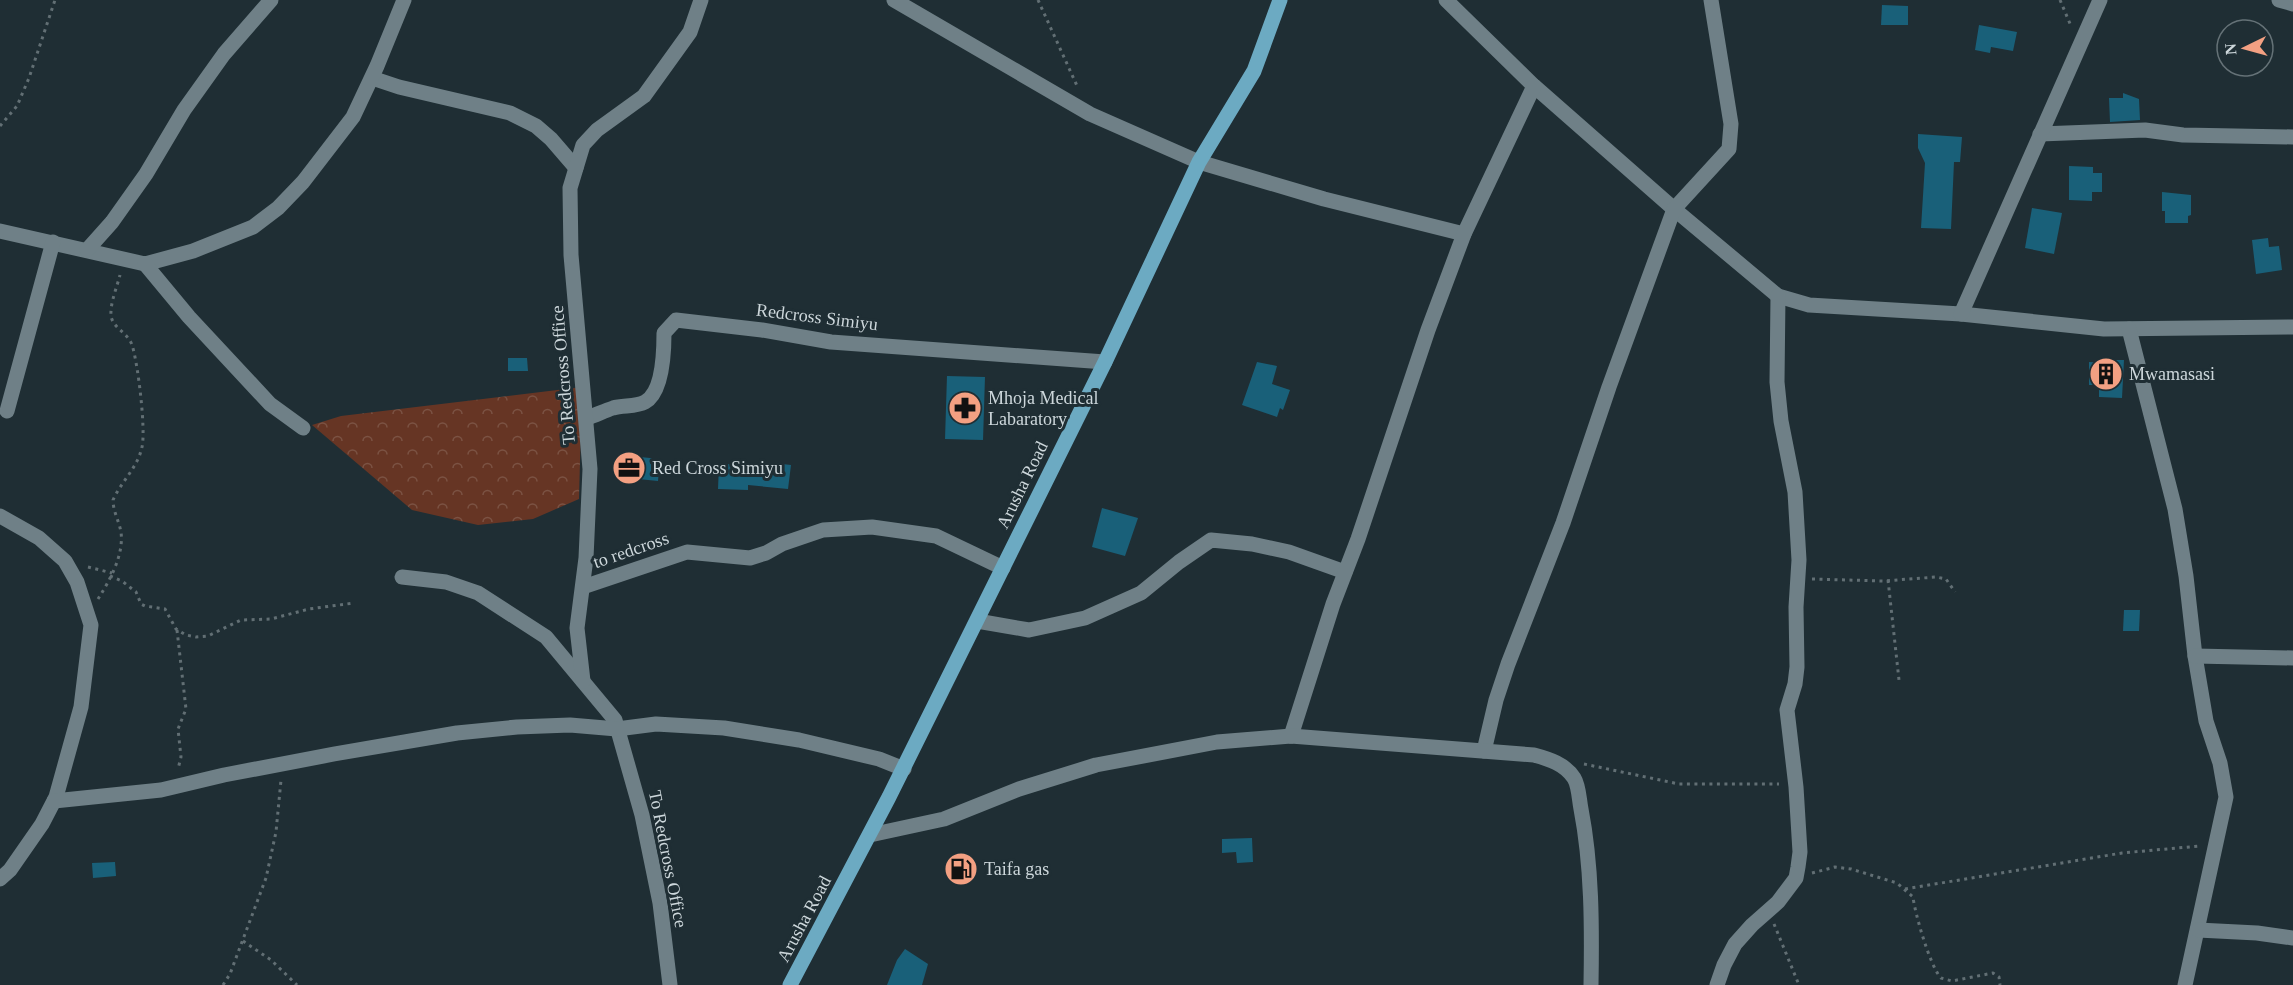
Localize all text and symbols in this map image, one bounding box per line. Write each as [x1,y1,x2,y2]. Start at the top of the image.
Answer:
north arrow [2215,18,2275,78]
text: N [2222,42,2240,56]
street label: Redcross Simiyu [755,300,879,334]
street label: To Redcross Office [547,305,579,445]
building icon: Mwamasasi [2088,356,2124,392]
place label: Mwamasasi [2129,364,2215,384]
place label: Mhoja Medical Labaratory [988,388,1098,429]
pharmacy icon: Mhoja Medical Labaratory [947,390,983,426]
street label: Arusha Road [992,438,1052,532]
office icon: Red Cross Simiyu [611,450,647,486]
place label: Red Cross Simiyu [652,458,783,478]
street label: to redcross [591,528,671,572]
street label: To Redcross Office [645,789,691,929]
fuel station icon: Taifa gas [943,851,979,887]
place label: Taifa gas [984,859,1049,879]
street label: Arusha Road [773,873,835,965]

